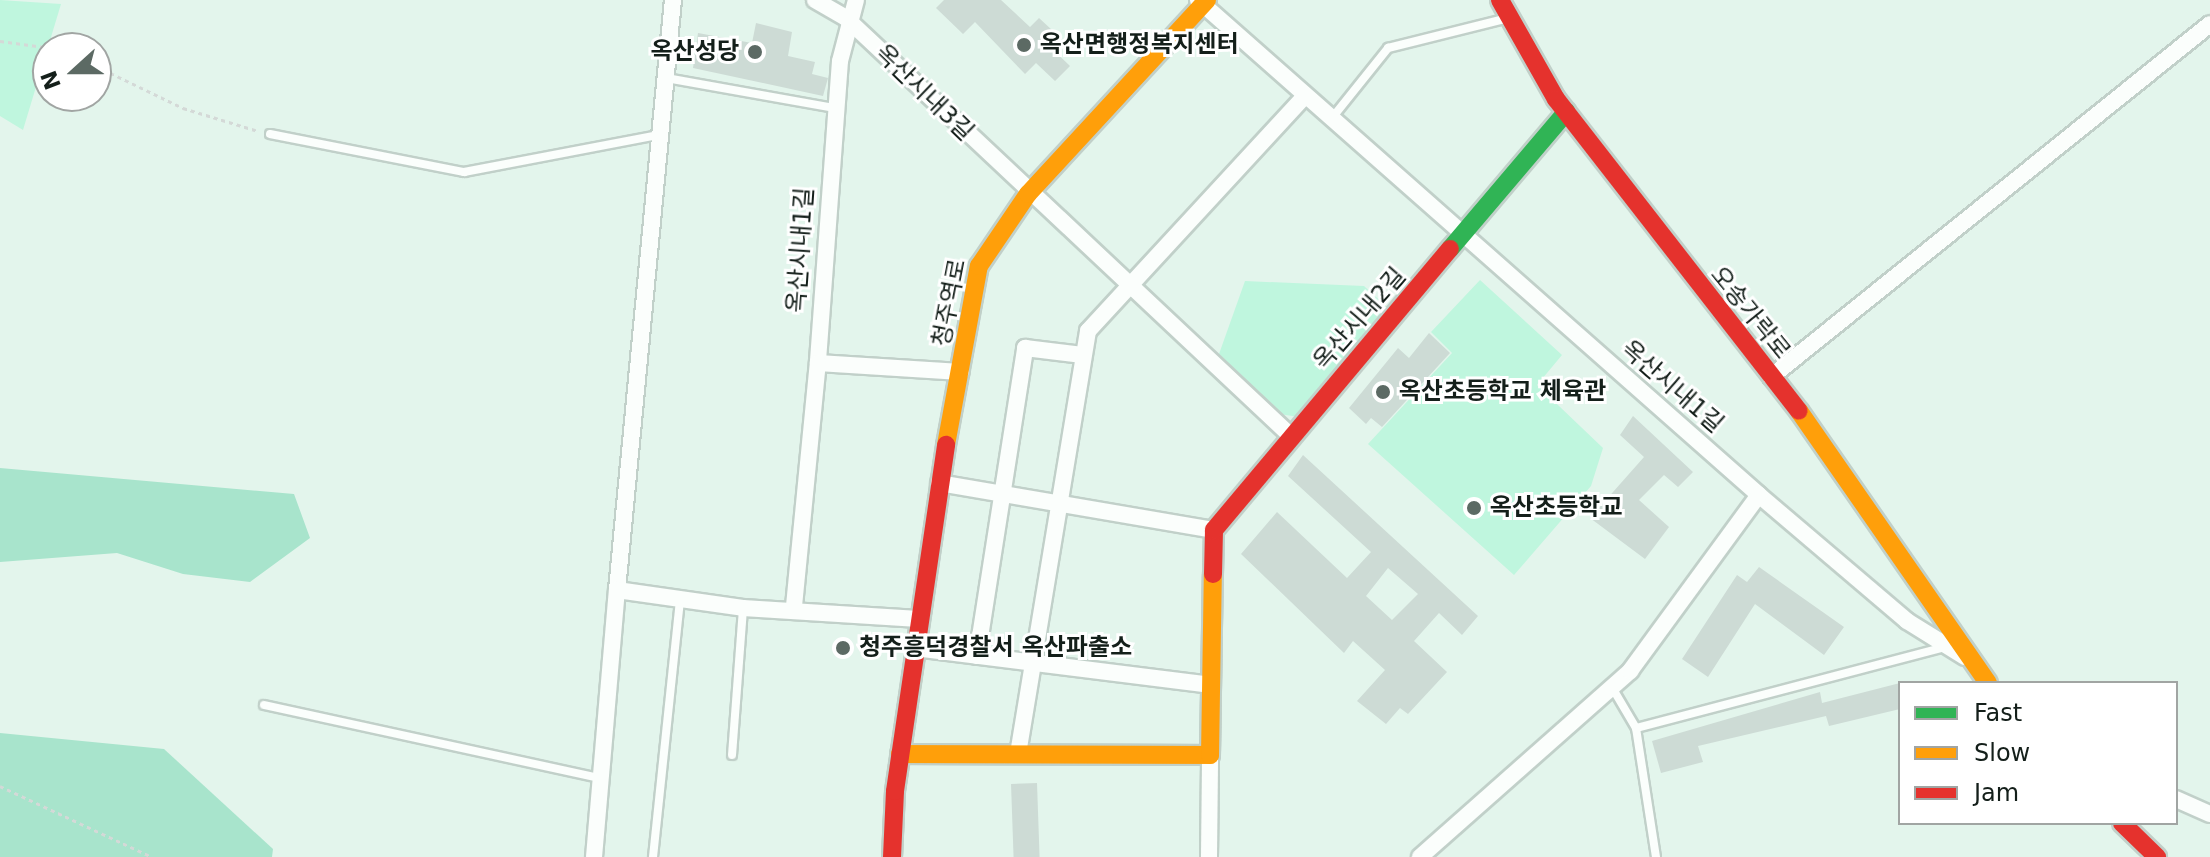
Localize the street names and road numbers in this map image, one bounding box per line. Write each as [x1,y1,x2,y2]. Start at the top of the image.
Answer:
street label: 옥산시내3길 [869,39,979,147]
street label: 옥산시내1길 [782,186,820,314]
street label: 청주역로 [927,257,973,349]
street label: 오송가락로 [1704,261,1796,365]
street label: 옥산시내2길 [1308,262,1412,376]
street label: 옥산시내1길 [1615,335,1729,439]

